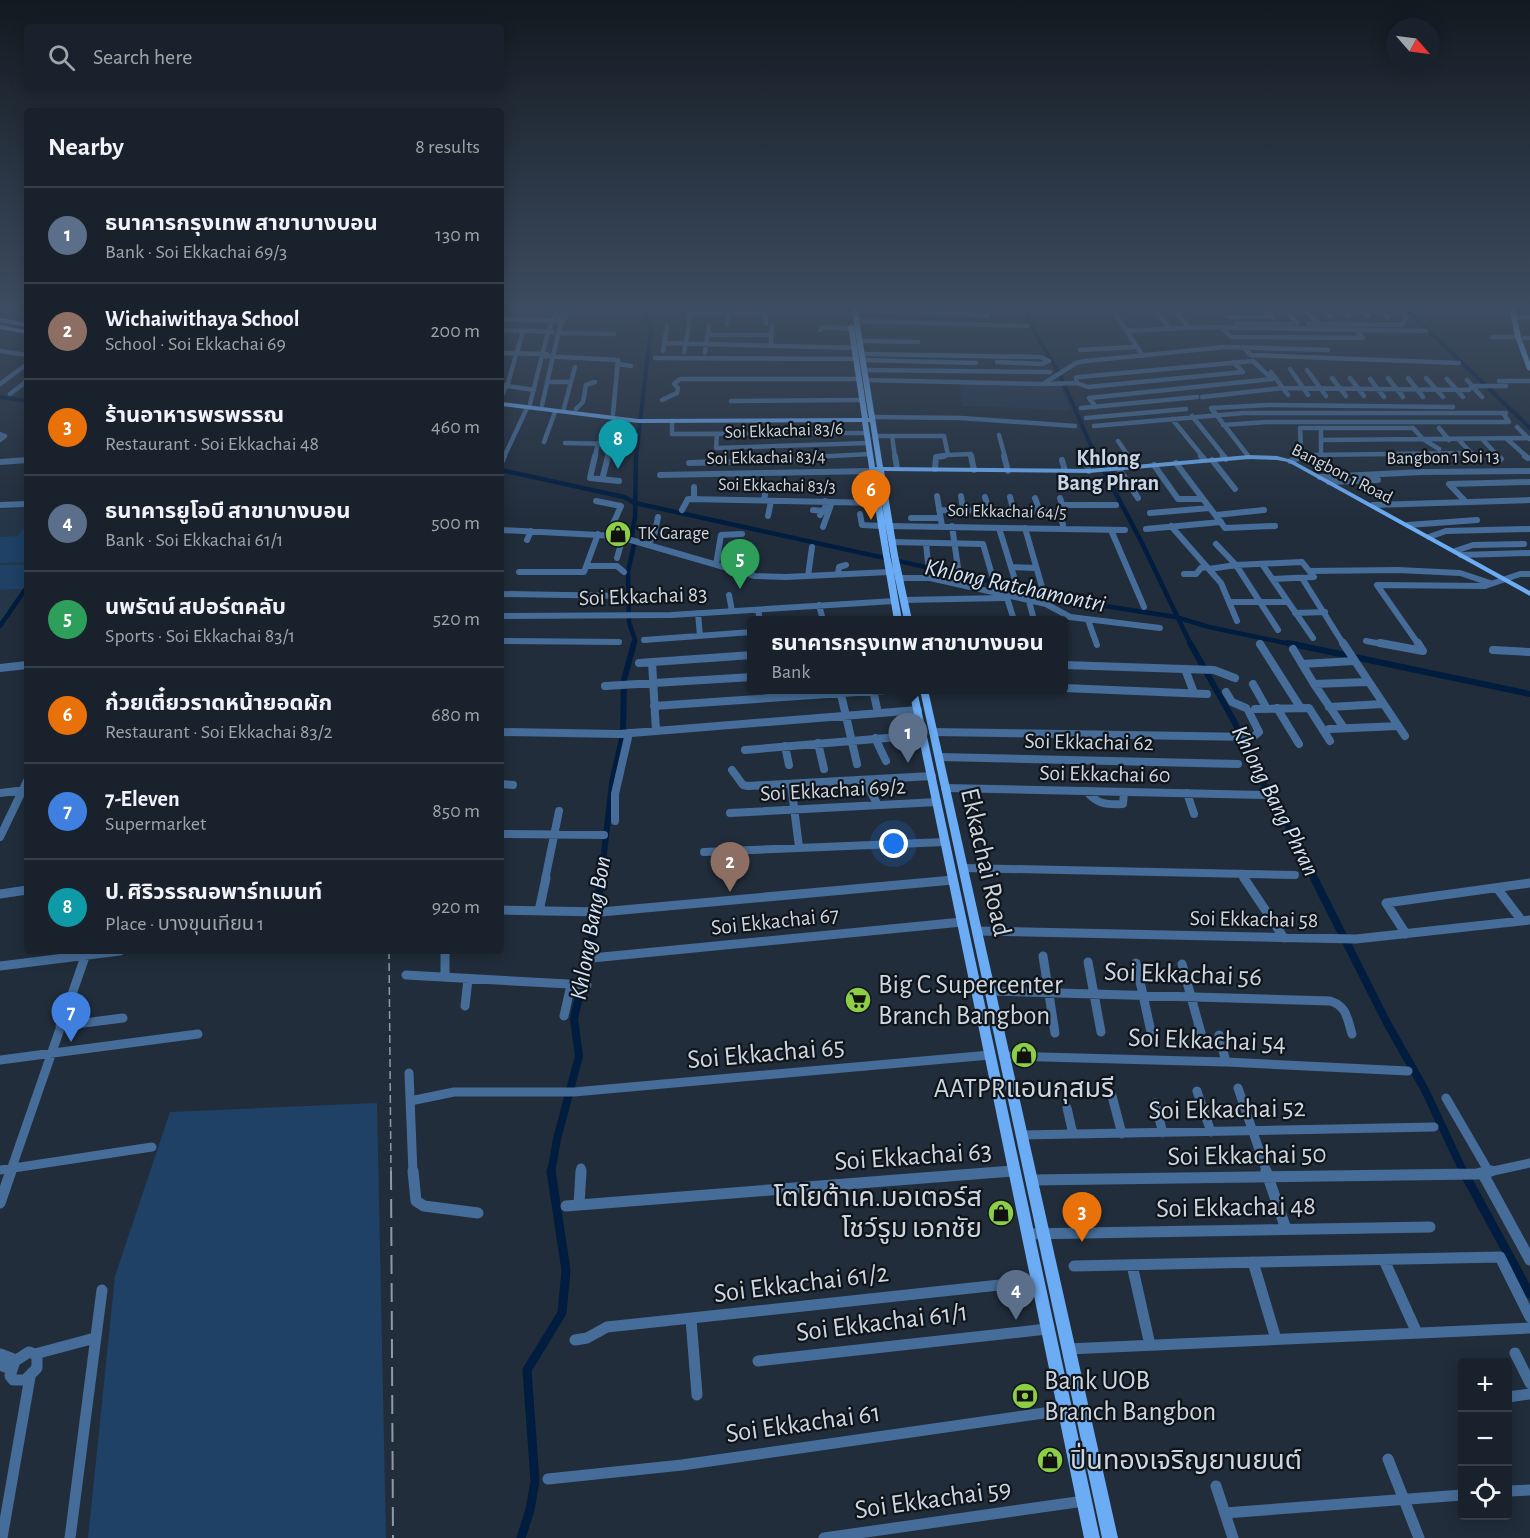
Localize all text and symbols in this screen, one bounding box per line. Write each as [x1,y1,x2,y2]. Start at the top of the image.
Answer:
north arrow [1386,18,1440,72]
search box [24,24,504,90]
icon: search [45,41,78,74]
text: Search here [93,46,192,68]
text: Nearby [48,134,124,160]
text: 8 results [415,137,480,157]
text: ธนาคารกรุงเทพ สาขาบางบอน [105,212,378,234]
text: 1 [64,225,71,245]
text: 130 m [435,225,480,245]
text: Bank · Soi Ekkachai 69/3 [105,242,287,262]
text: Wichaiwithaya School [105,308,299,330]
text: 2 [63,321,72,341]
text: 200 m [430,321,480,341]
text: School · Soi Ekkachai 69 [105,334,286,354]
text: ร้านอาหารพรพรรณ [105,404,284,426]
text: 3 [63,417,72,437]
text: 460 m [431,417,480,437]
pin: 8 [598,420,638,469]
street label: Soi Ekkachai 83/6 [724,420,844,442]
text: Restaurant · Soi Ekkachai 48 [105,434,319,454]
street label: Bangbon 1 Road [1288,441,1396,507]
district label: Khlong Bang Phran [1057,447,1159,494]
street label: Soi Ekkachai 83/4 [706,448,826,468]
street label: Bangbon 1 Soi 13 [1386,448,1500,468]
pin: 6 [852,470,890,520]
street label: Soi Ekkachai 83/3 [718,476,836,496]
text: ธนาคารยูโอบี สาขาบางบอน [105,500,351,522]
street label: Soi Ekkachai 64/5 [947,502,1067,522]
text: 4 [62,513,73,533]
text: 500 m [431,513,480,533]
shop icon: TK Garage [603,519,633,549]
place label: TK Garage [638,525,709,543]
text: Bank · Soi Ekkachai 61/1 [105,530,283,550]
pin: 5 [720,540,760,589]
water label: Khlong Ratchamontri [923,555,1107,617]
street label: Soi Ekkachai 83 [578,583,708,609]
text: นพรัตน์ สปอร์ตคลับ [105,596,286,618]
text: 5 [63,609,72,629]
text: 520 m [433,609,480,629]
popup [747,616,1068,694]
text: Sports · Soi Ekkachai 83/1 [105,626,295,646]
text: ธนาคารกรุงเทพ สาขาบางบอน [771,632,1044,654]
text: Bank [771,662,810,682]
text: ก๋วยเตี๋ยวราดหน้ายอดผัก [105,692,332,714]
text: 6 [63,705,72,725]
text: 680 m [431,705,480,725]
pin: 1 [888,714,928,763]
text: Restaurant · Soi Ekkachai 83/2 [105,722,333,742]
water label: Khlong Bang Phran [1227,722,1323,880]
street label: Soi Ekkachai 62 [1024,730,1154,754]
street label: Soi Ekkachai 60 [1039,762,1171,786]
street label: Soi Ekkachai 69/2 [759,775,907,805]
street label: Ekkachai Road [956,785,1016,939]
text: 7-Eleven [105,788,180,810]
text: 7 [63,801,72,821]
text: 850 m [432,801,480,821]
text: Supermarket [105,814,206,834]
your location [879,829,908,858]
pin: 2 [710,842,750,892]
water label: Khlong Bang Bon [567,854,615,1002]
text: ป. ศิริวรรณอพาร์ทเมนท์ [105,881,322,903]
text: 8 [63,897,72,917]
text: 920 m [432,897,480,917]
street label: Soi Ekkachai 67 [710,903,840,939]
street label: Soi Ekkachai 58 [1189,907,1319,931]
text: Place · บางขุนเทียน 1 [105,914,264,934]
street label: Soi Ekkachai 56 [1104,958,1262,990]
place label: Big C Supercenter Branch Bangbon [878,971,1063,1029]
supermarket icon: Big C Supercenter Branch Bangbon [843,985,873,1015]
pin: 7 [52,992,90,1042]
street label: Soi Ekkachai 54 [1128,1024,1287,1056]
street label: Soi Ekkachai 65 [686,1033,846,1073]
shop icon: AATPRแอนกุสมรี [1009,1040,1039,1070]
place label: AATPRแอนกุสมรี [934,1075,1114,1104]
street label: Soi Ekkachai 52 [1148,1094,1306,1124]
street label: Soi Ekkachai 63 [833,1137,993,1175]
street label: Soi Ekkachai 50 [1167,1140,1327,1170]
place label: โตโยต้าเค.มอเตอร์ส โชว์รูม เอกชัย [774,1183,982,1244]
pin: 3 [1062,1192,1102,1242]
street label: Soi Ekkachai 48 [1156,1192,1316,1222]
shop icon: โตโยต้าเค.มอเตอร์ส โชว์รูม เอกชัย [986,1198,1016,1228]
street label: Soi Ekkachai 61/2 [712,1259,890,1307]
pin: 4 [996,1270,1036,1320]
street label: Soi Ekkachai 61/1 [795,1298,969,1346]
map controls [1458,1358,1512,1520]
button: + [1458,1358,1512,1412]
place label: Bank UOB Branch Bangbon [1044,1367,1216,1425]
bank icon: Bank UOB Branch Bangbon [1010,1381,1040,1411]
street label: Soi Ekkachai 61 [724,1399,882,1447]
button: − [1458,1412,1512,1466]
place label: ปิ่นทองเจริญยานยนต์ [1070,1442,1302,1474]
shop icon: ปิ่นทองเจริญยานยนต์ [1035,1445,1065,1475]
button: locate [1458,1466,1512,1520]
street label: Soi Ekkachai 59 [853,1475,1013,1523]

